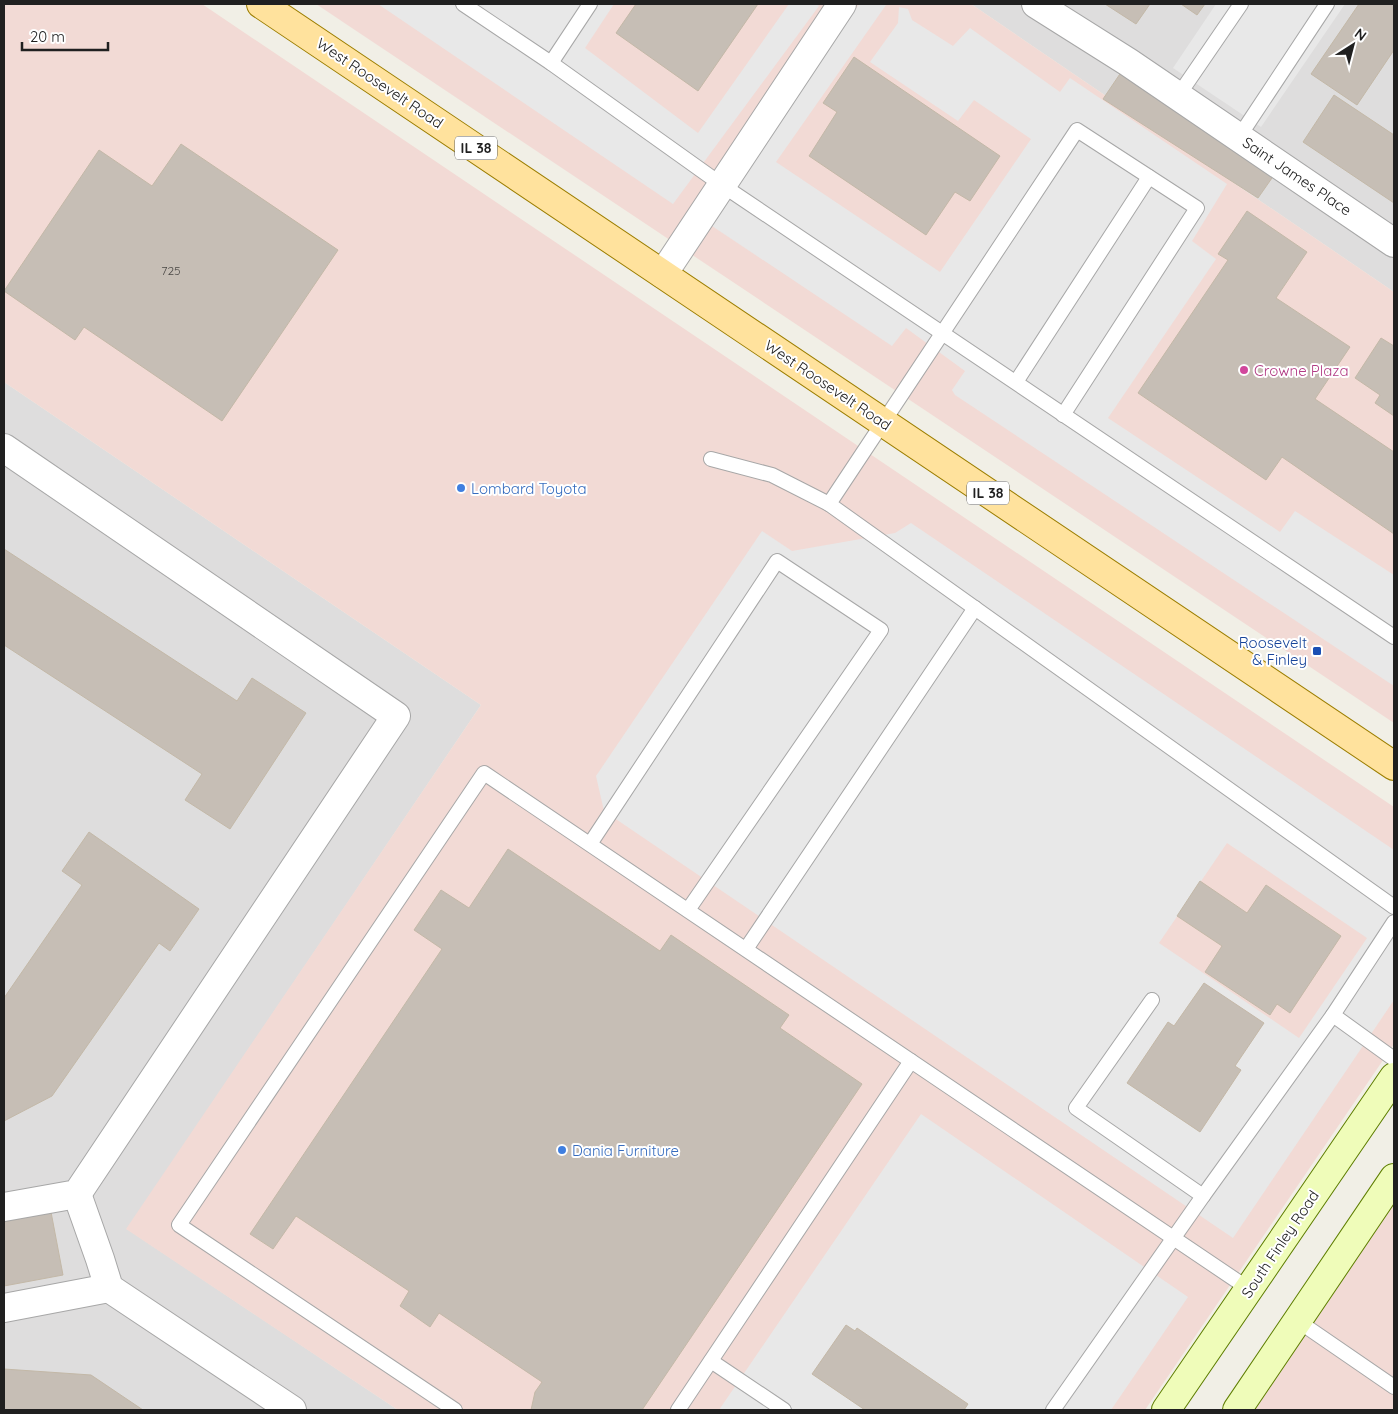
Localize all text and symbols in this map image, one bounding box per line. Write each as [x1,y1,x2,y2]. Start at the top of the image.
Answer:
scale bar [22,20,109,52]
north arrow [1328,20,1378,70]
text: N [1351,24,1370,45]
text: 20 m [30,27,65,46]
street label: West Roosevelt Road [313,34,447,132]
street label: Saint James Place [1239,133,1355,219]
road number: IL 38 [455,136,497,160]
house number: 725 [161,263,181,278]
street label: West Roosevelt Road [761,336,895,434]
place label: Crowne Plaza [1254,361,1349,380]
marker: Crowne Plaza [1238,364,1250,376]
place label: Lombard Toyota [471,479,587,498]
marker: Lombard Toyota [455,482,467,494]
road number: IL 38 [967,482,1009,504]
place label: Roosevelt & Finley [1239,633,1307,669]
marker: Roosevelt & Finley [1311,645,1323,657]
place label: Dania Furniture [572,1141,679,1160]
marker: Dania Furniture [556,1144,568,1156]
street label: South Finley Road [1237,1187,1323,1301]

